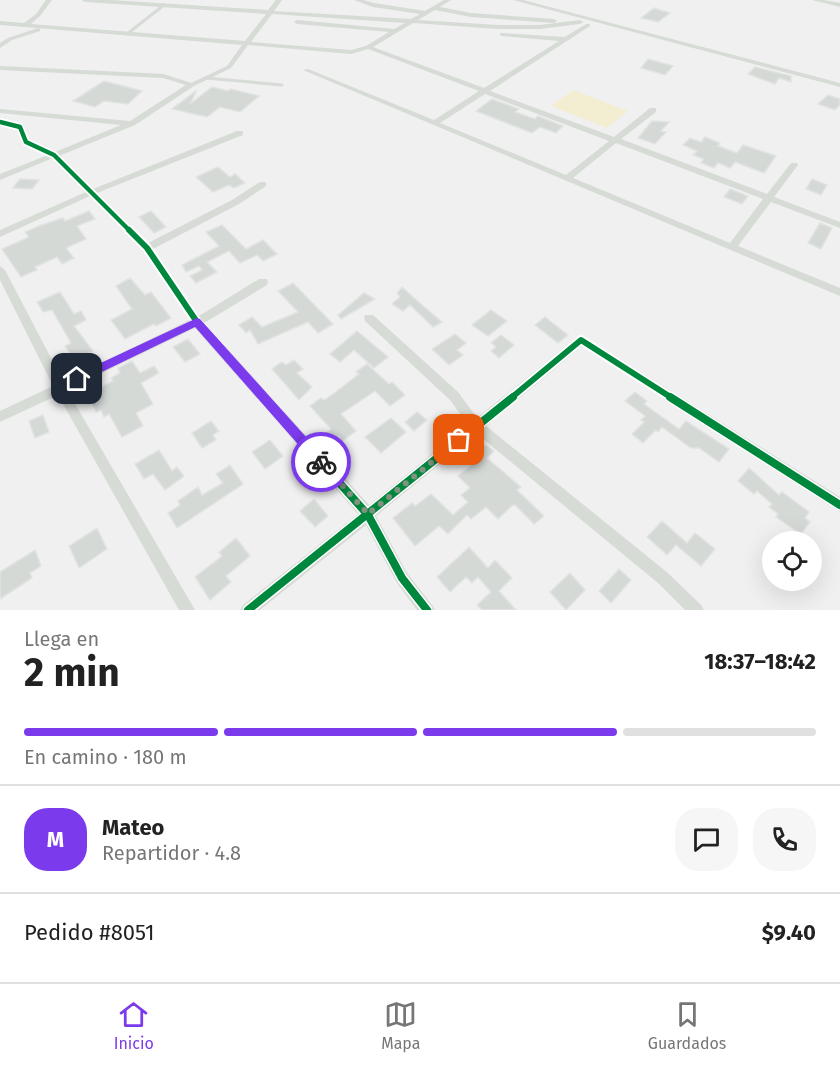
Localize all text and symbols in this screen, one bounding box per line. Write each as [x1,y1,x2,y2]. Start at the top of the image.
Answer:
pin [51,353,102,404]
icon: home [60,362,93,395]
pin [433,414,484,465]
icon: bag [442,423,475,456]
courier [291,432,351,492]
icon: bike [305,446,338,479]
map controls [762,531,822,591]
button: locate [762,531,822,591]
text: Llega en [24,627,99,651]
text: 18:37–18:42 [704,648,816,675]
text: 2 min [24,650,120,696]
text: En camino · 180 m [24,745,187,769]
button: chat [675,808,738,871]
button: phone [753,808,816,871]
text: Mateo [102,814,164,841]
text: M [47,826,64,853]
text: Repartidor · 4.8 [102,841,241,865]
text: Pedido #8051 [24,919,155,946]
text: $9.40 [762,919,816,946]
tab: Inicio [114,998,154,1053]
tab: Mapa [381,998,420,1053]
tab: Guardados [648,998,726,1053]

